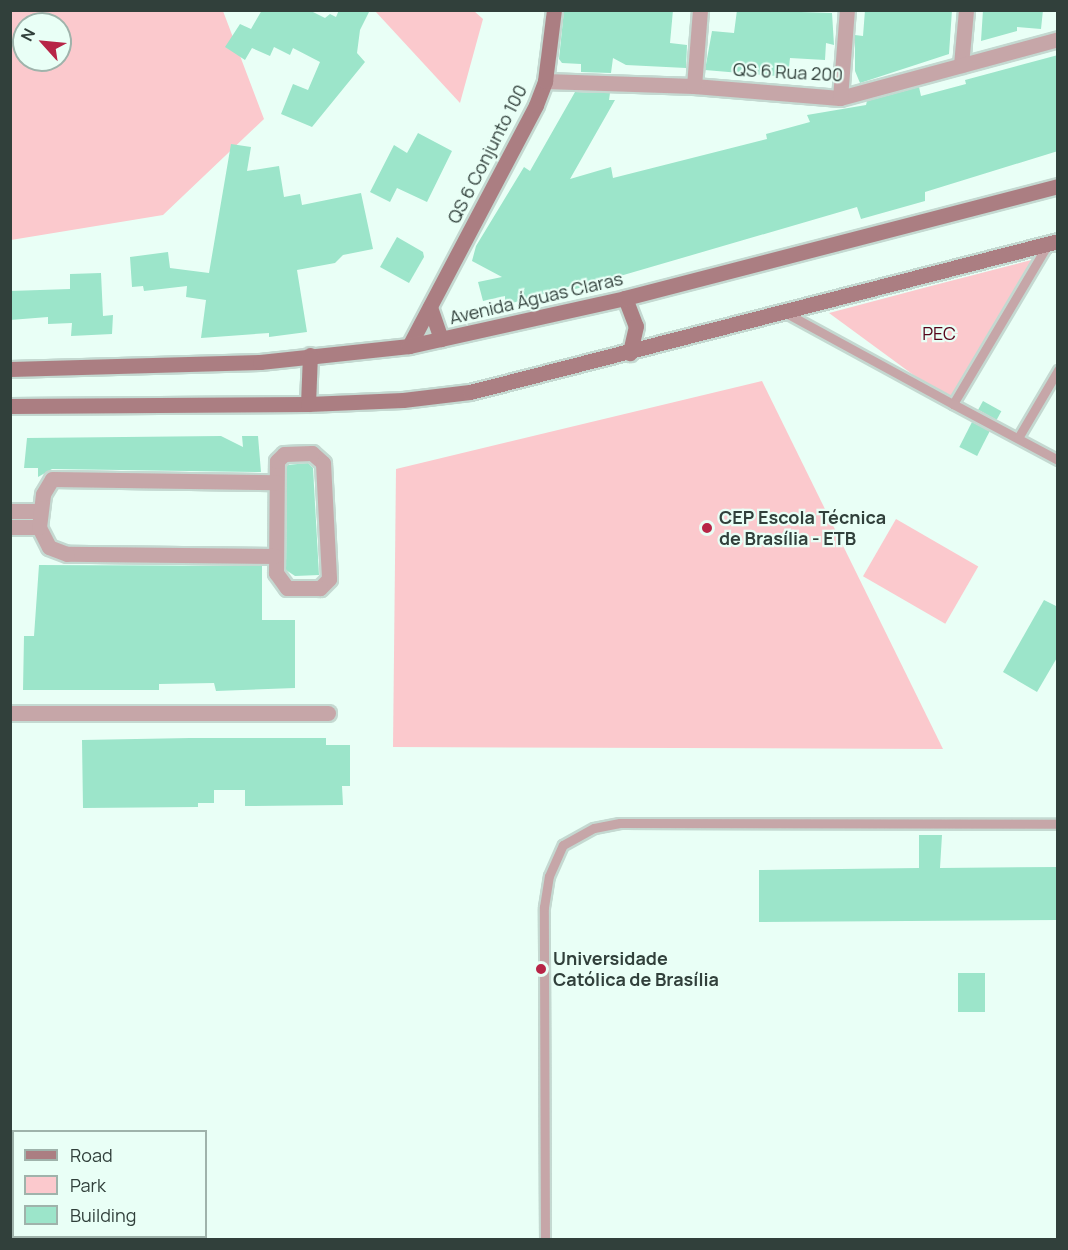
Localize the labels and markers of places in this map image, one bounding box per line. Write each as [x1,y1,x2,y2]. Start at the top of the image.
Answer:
place label: CEP Escola Técnica de Brasília - ETB [719,507,886,550]
marker: CEP Escola Técnica de Brasília - ETB [700,521,714,535]
place label: Universidade Católica de Brasília [553,948,719,990]
marker: Universidade Católica de Brasília [534,962,548,976]

